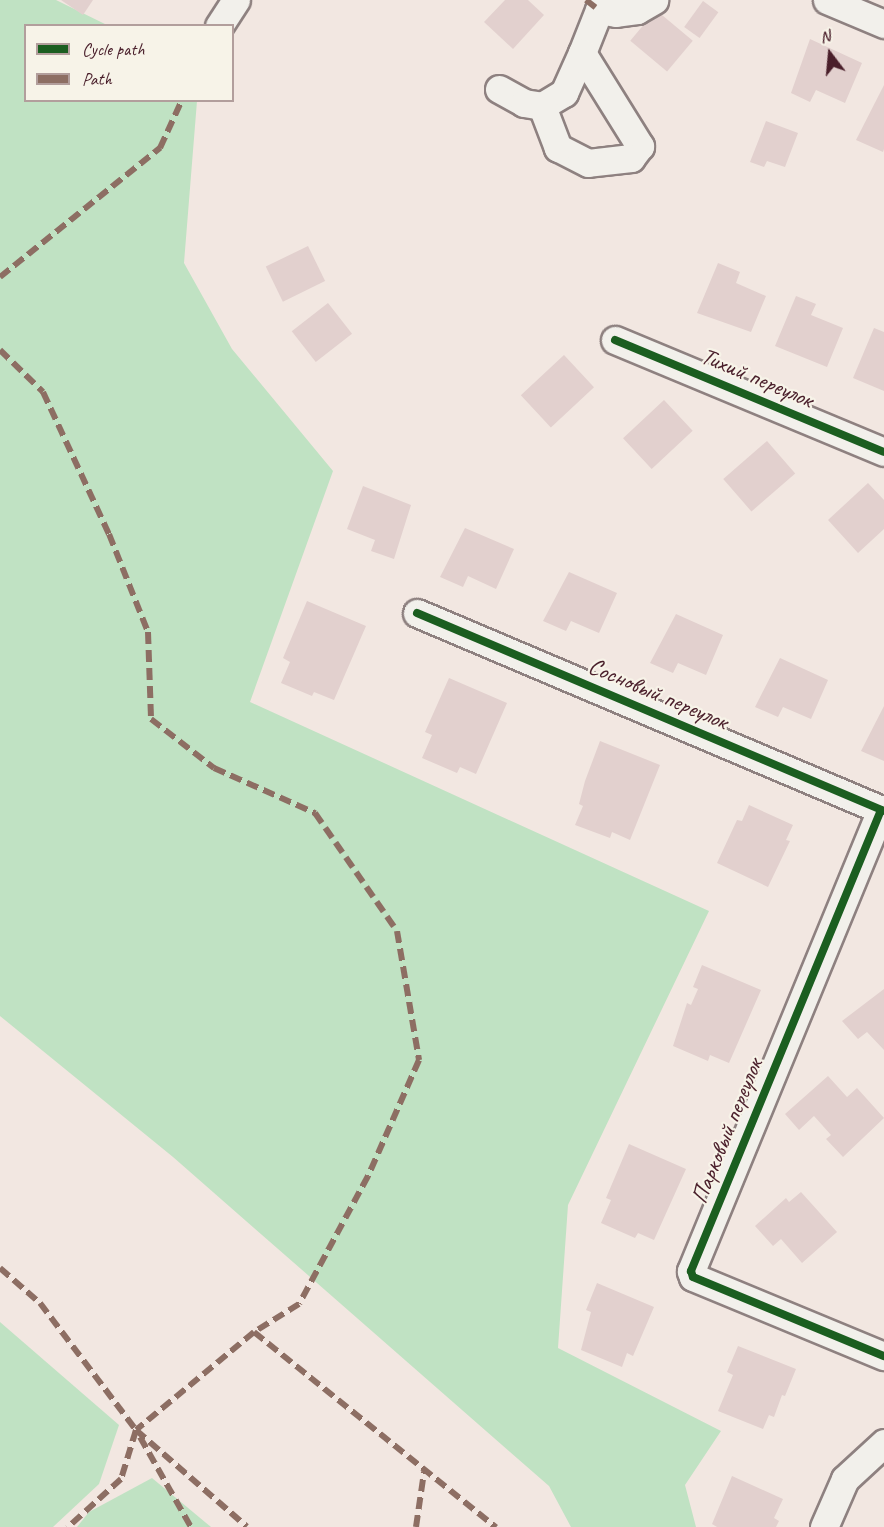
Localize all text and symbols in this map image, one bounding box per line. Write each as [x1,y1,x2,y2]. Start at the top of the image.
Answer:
legend [24,24,234,102]
north arrow [800,24,860,84]
text: N [818,26,833,48]
text: Cycle path [82,38,144,60]
text: Path [82,68,112,90]
street label: Тихий переулок [697,342,817,414]
street label: Сосновый переулок [584,652,732,736]
street label: Парковый переулок [685,1054,769,1208]

